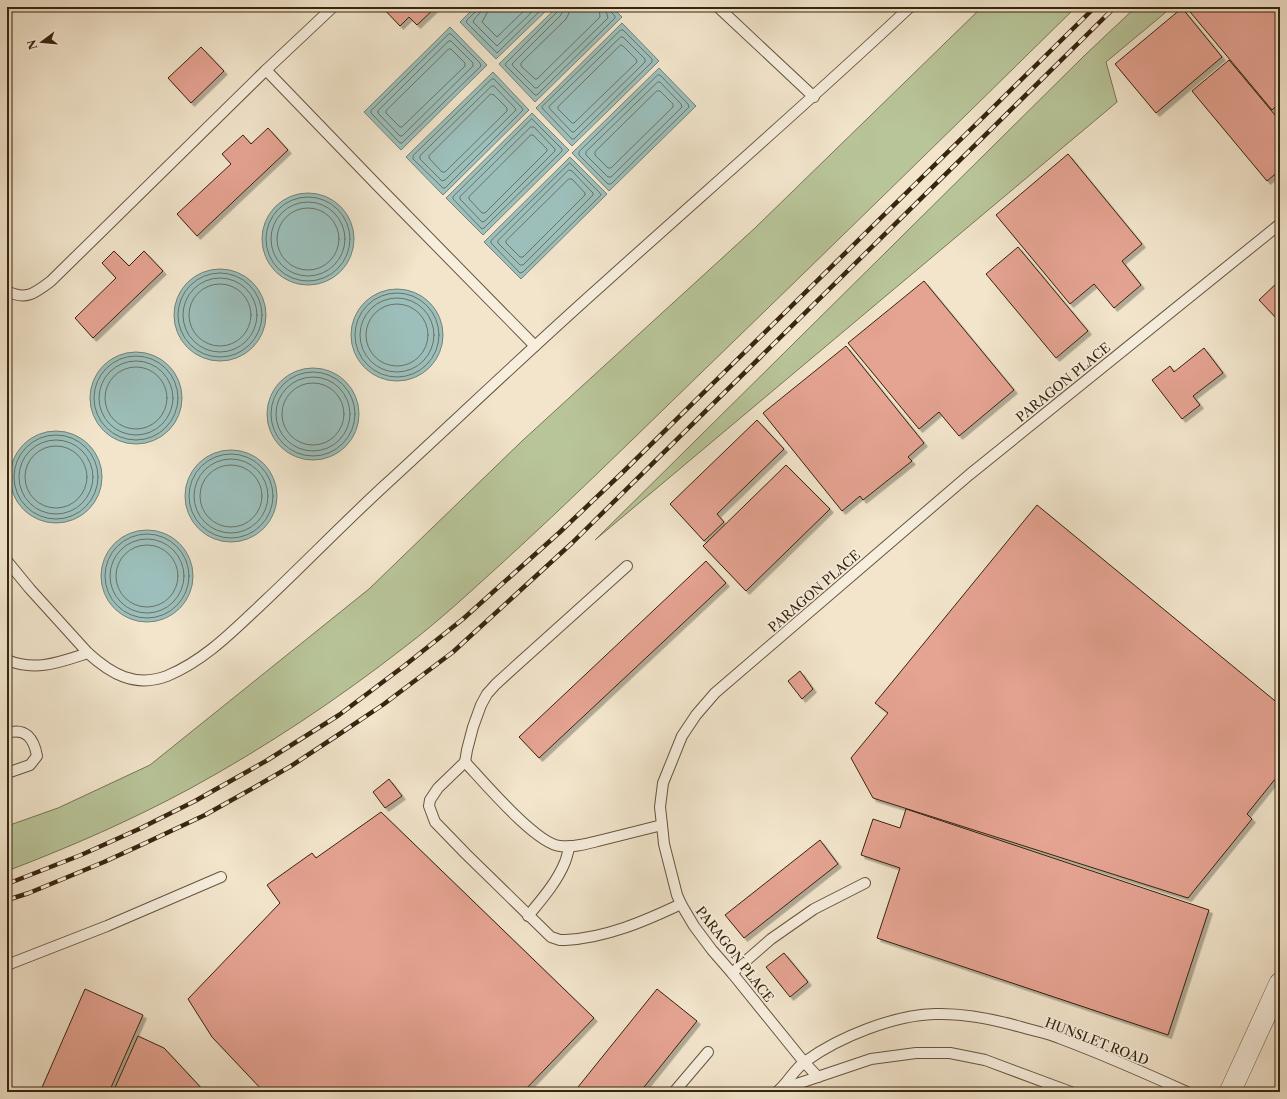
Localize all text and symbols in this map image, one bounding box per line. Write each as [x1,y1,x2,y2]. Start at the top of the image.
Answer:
north arrow [22,22,62,62]
text: N [24,38,40,51]
street label: PARAGON PLACE [1013,339,1113,425]
street label: PARAGON PLACE [765,547,863,635]
street label: PARAGON PLACE [693,903,777,1005]
street label: HUNSLET ROAD [1043,1014,1151,1068]

